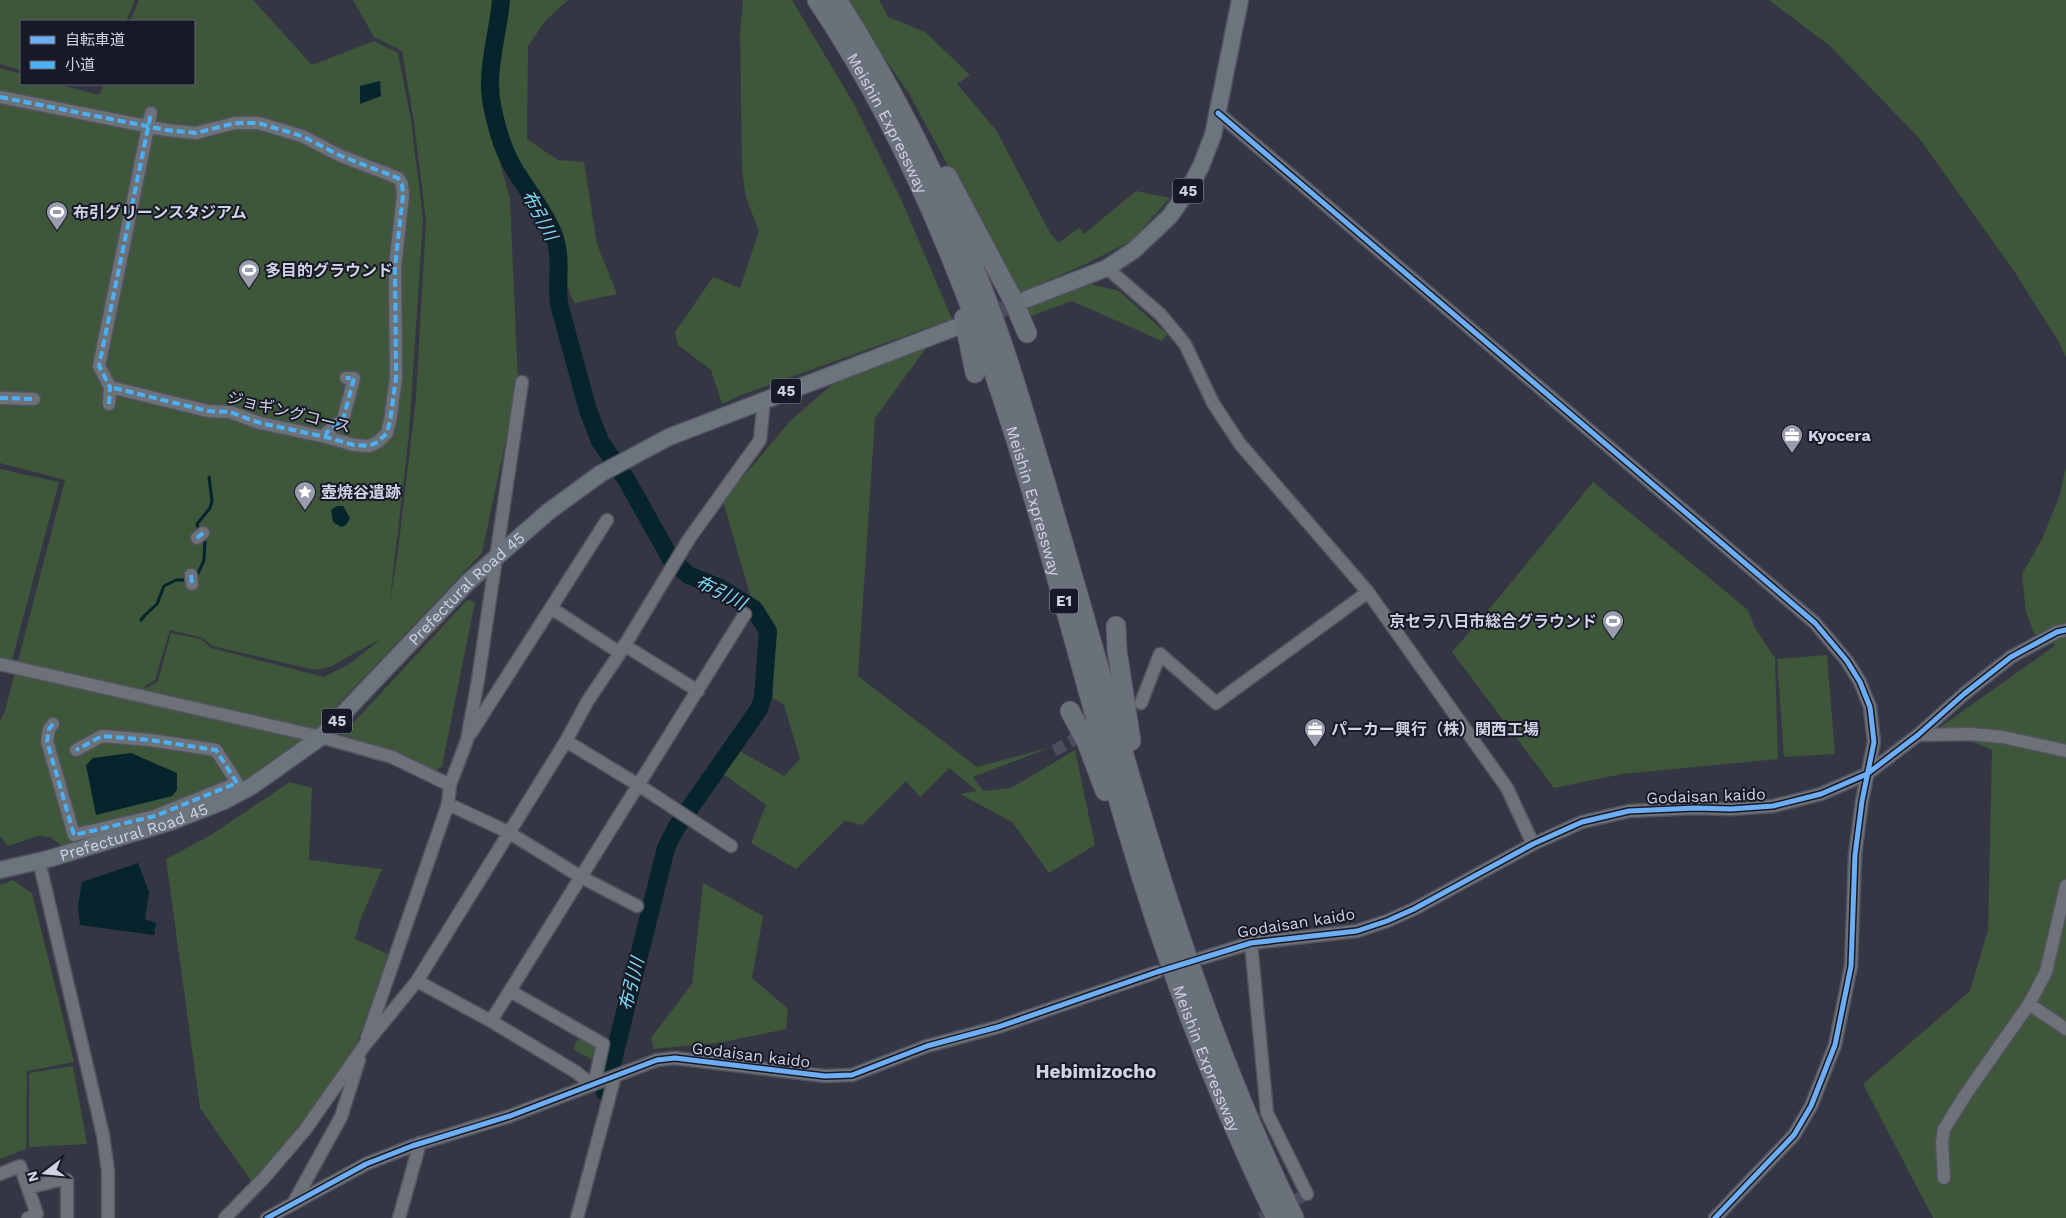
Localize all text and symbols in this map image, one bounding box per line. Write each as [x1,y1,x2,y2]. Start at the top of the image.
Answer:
legend [20,20,195,85]
text: 自転車道 [65,31,125,49]
street label: Meishin Expressway [843,49,932,197]
text: 小道 [65,56,95,74]
road number: 45 [1173,178,1203,204]
water label: 布引川 [518,186,563,246]
sports icon: 布引グリーンスタジアム [45,200,69,231]
place label: 布引グリーンスタジアム [73,203,247,222]
sports icon: 多目的グラウンド [237,258,261,289]
place label: 多目的グラウンド [265,261,393,280]
road number: 45 [771,378,801,404]
street label: ジョギングコース [225,387,353,437]
street label: Meishin Expressway [1002,423,1065,579]
office icon: Kyocera [1780,423,1804,454]
place label: Kyocera [1808,426,1871,445]
place icon: 壺焼谷遺跡 [293,480,317,511]
place label: 壺焼谷遺跡 [321,483,401,502]
street label: Prefectural Road 45 [404,528,528,649]
water label: 布引川 [692,570,752,615]
road number: E1 [1050,588,1078,614]
sports icon: 京セラ八日市総合グラウンド [1601,609,1625,640]
place label: 京セラ八日市総合グラウンド [1389,612,1597,631]
road number: 45 [322,708,352,734]
office icon: パーカー興行（株）関西工場 [1303,717,1327,748]
place label: パーカー興行（株）関西工場 [1331,720,1539,739]
street label: Godaisan kaido [1646,784,1766,808]
street label: Prefectural Road 45 [57,799,210,865]
street label: Godaisan kaido [1236,904,1356,942]
water label: 布引川 [614,953,648,1013]
street label: Meishin Expressway [1169,983,1245,1135]
street label: Godaisan kaido [691,1038,811,1072]
district label: Hebimizocho [1036,1060,1156,1083]
north arrow [20,1148,70,1198]
text: N [23,1169,42,1184]

